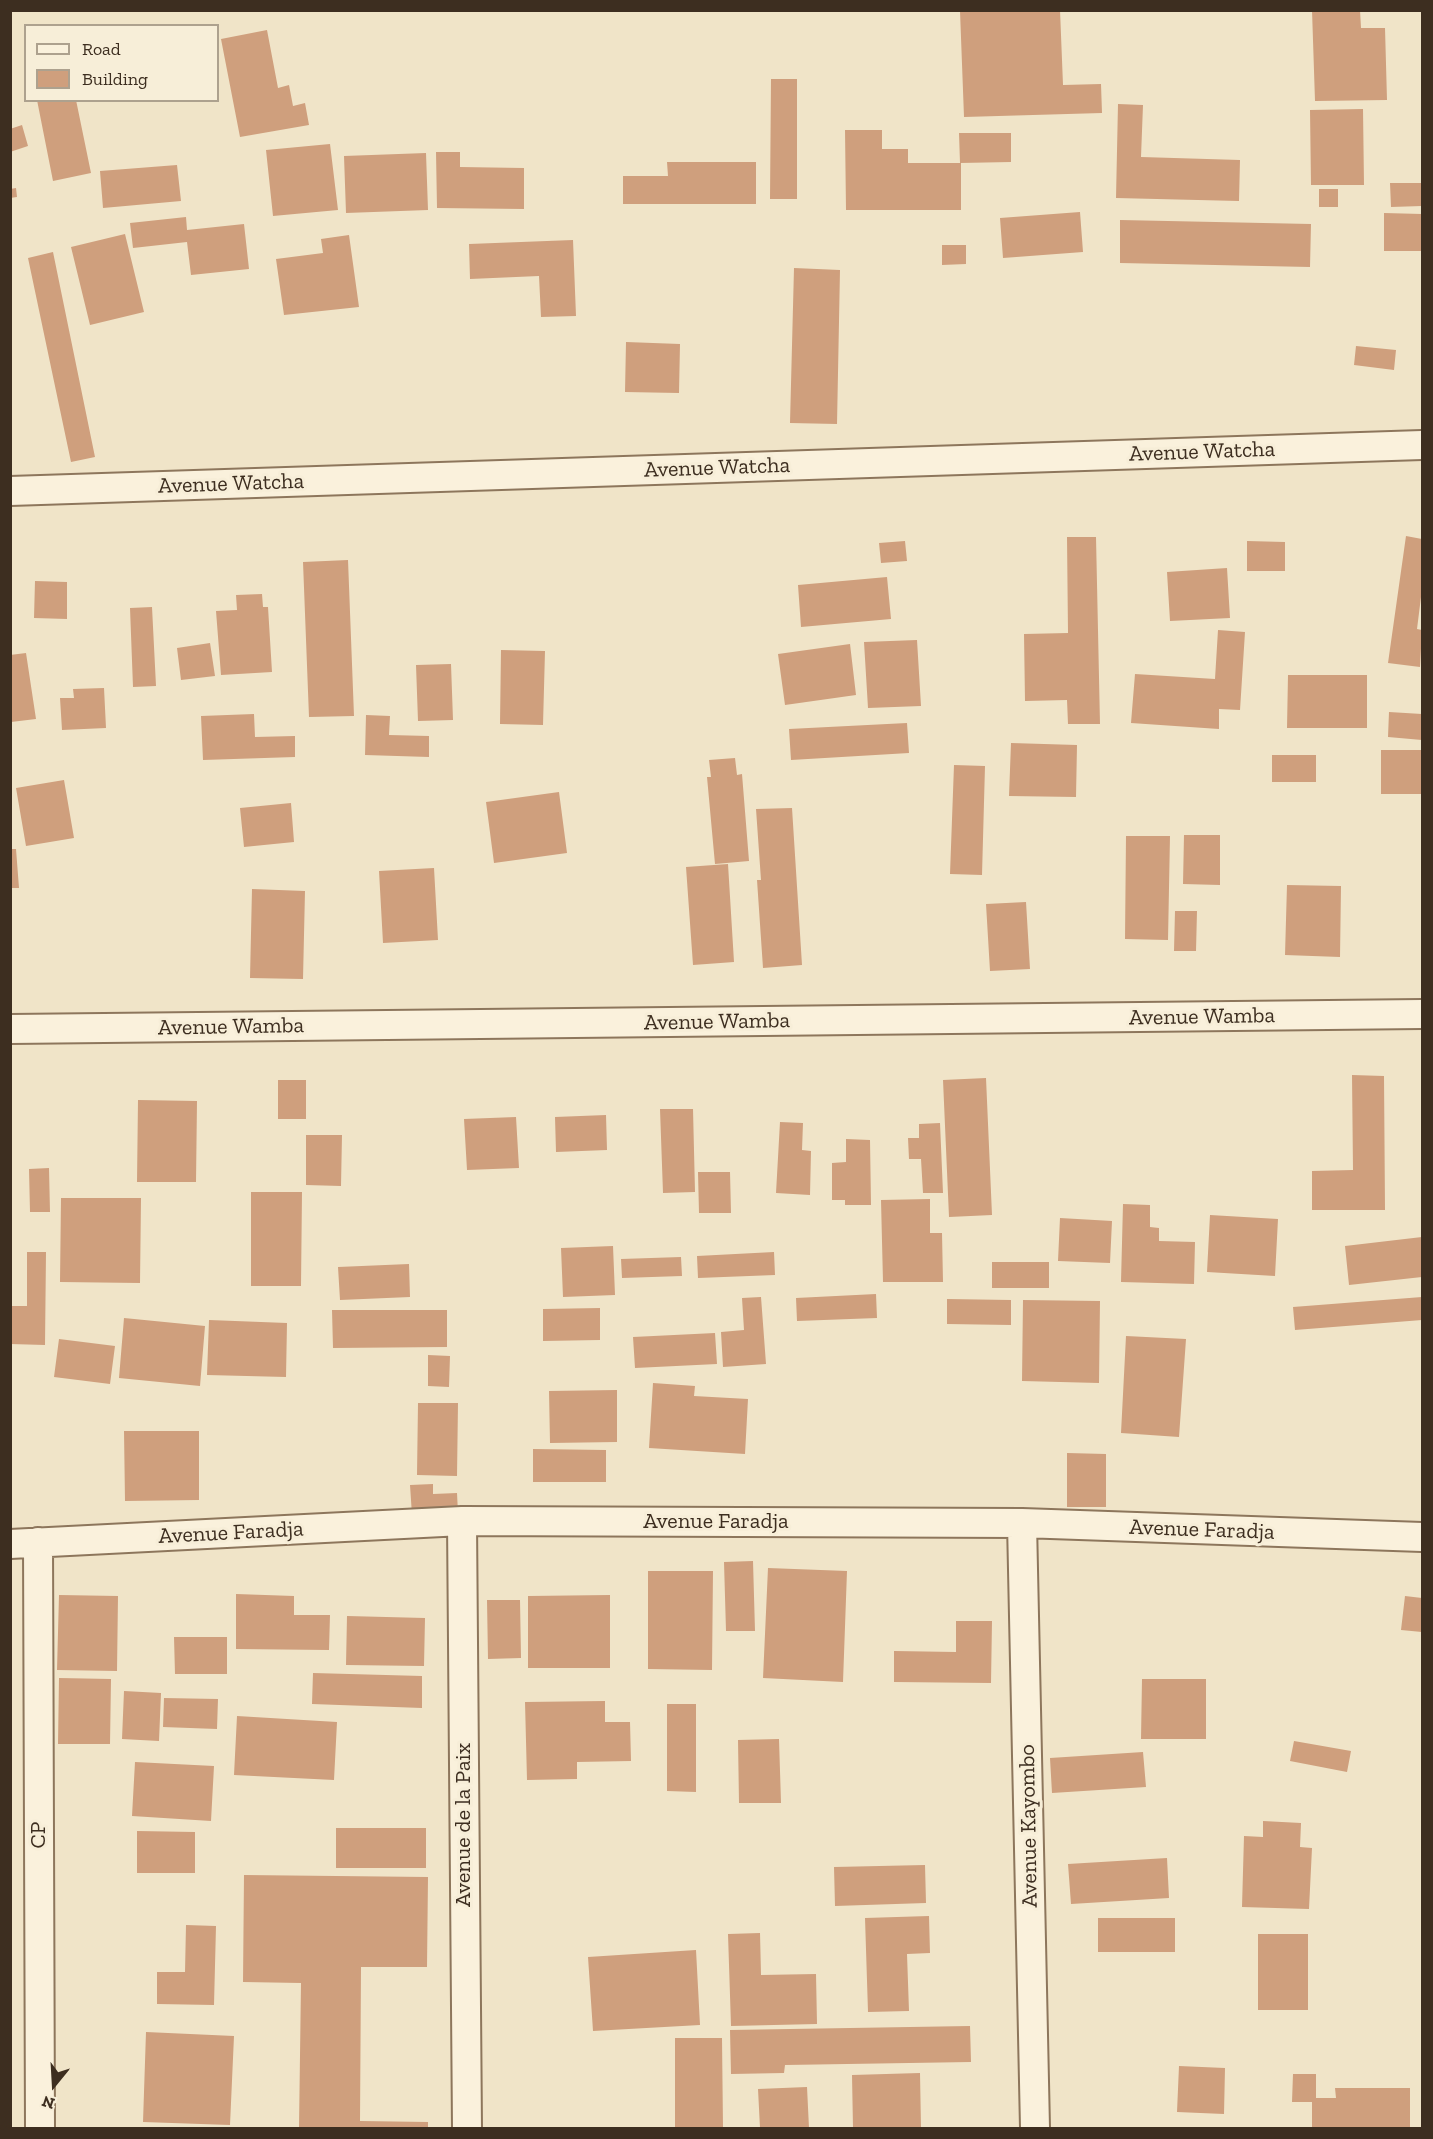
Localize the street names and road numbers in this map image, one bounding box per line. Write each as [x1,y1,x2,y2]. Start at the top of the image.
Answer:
street label: Avenue Watcha [1128,436,1276,468]
street label: Avenue Watcha [643,452,791,484]
street label: Avenue Watcha [157,468,305,500]
street label: Avenue Wamba [1129,1003,1275,1031]
street label: Avenue Wamba [644,1008,790,1036]
street label: Avenue Wamba [158,1013,304,1041]
street label: Avenue Faradja [643,1509,789,1535]
street label: Avenue Faradja [1129,1514,1275,1546]
street label: Avenue Faradja [158,1516,304,1550]
street label: Avenue de la Paix [451,1743,477,1907]
street label: Avenue Kayombo [1014,1744,1044,1908]
street label: CP [26,1822,52,1848]

